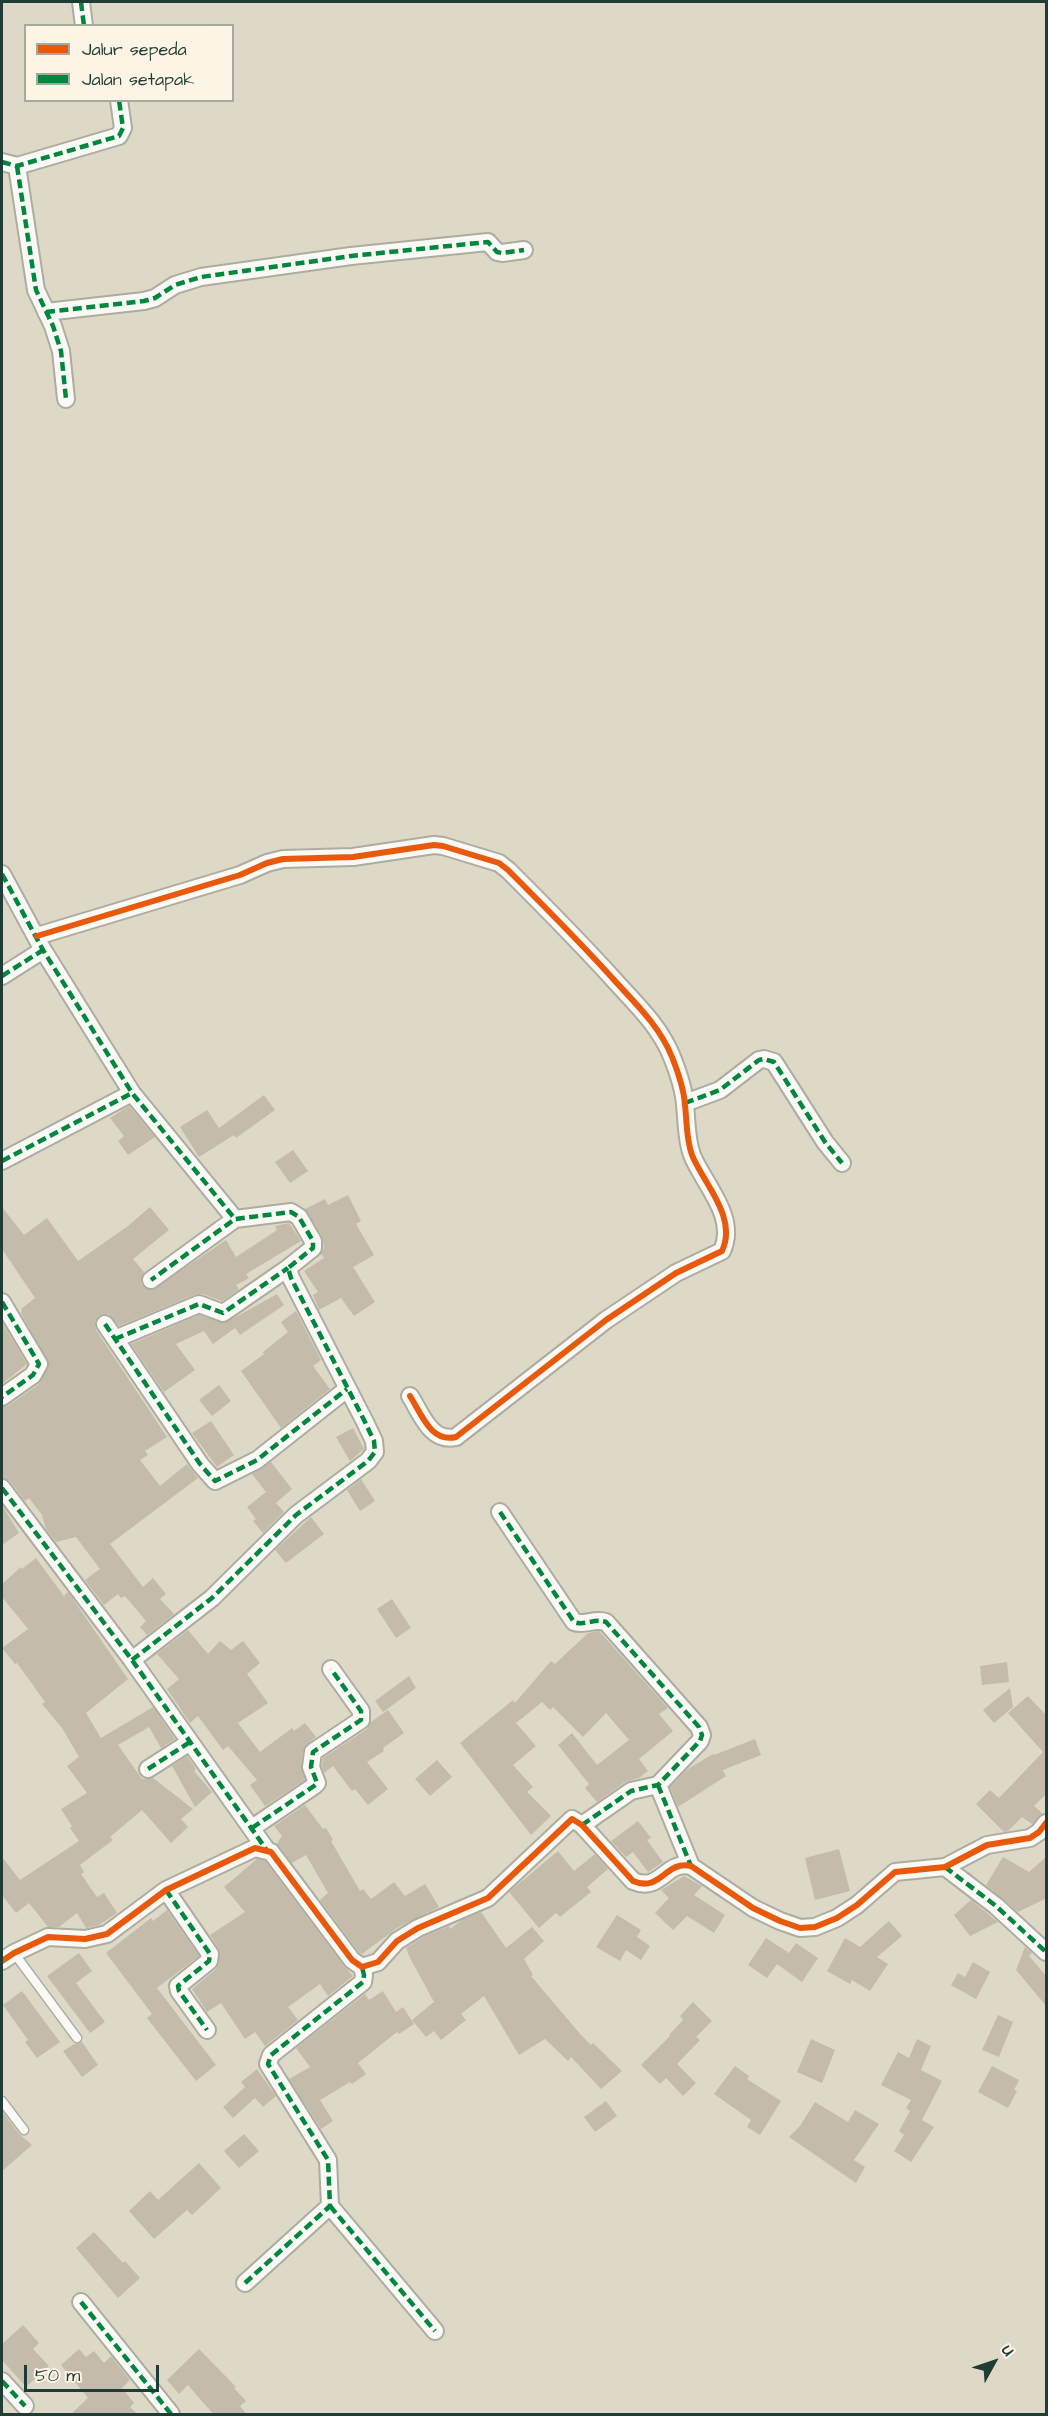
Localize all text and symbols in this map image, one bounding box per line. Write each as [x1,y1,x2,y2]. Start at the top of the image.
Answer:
legend [24,24,234,102]
text: Jalur sepeda [82,37,187,62]
text: Jalan setapak [82,67,194,92]
north arrow [964,2332,1024,2392]
text: U [996,2340,1019,2361]
scale bar [27,2353,162,2391]
text: 50 m [35,2363,80,2388]

